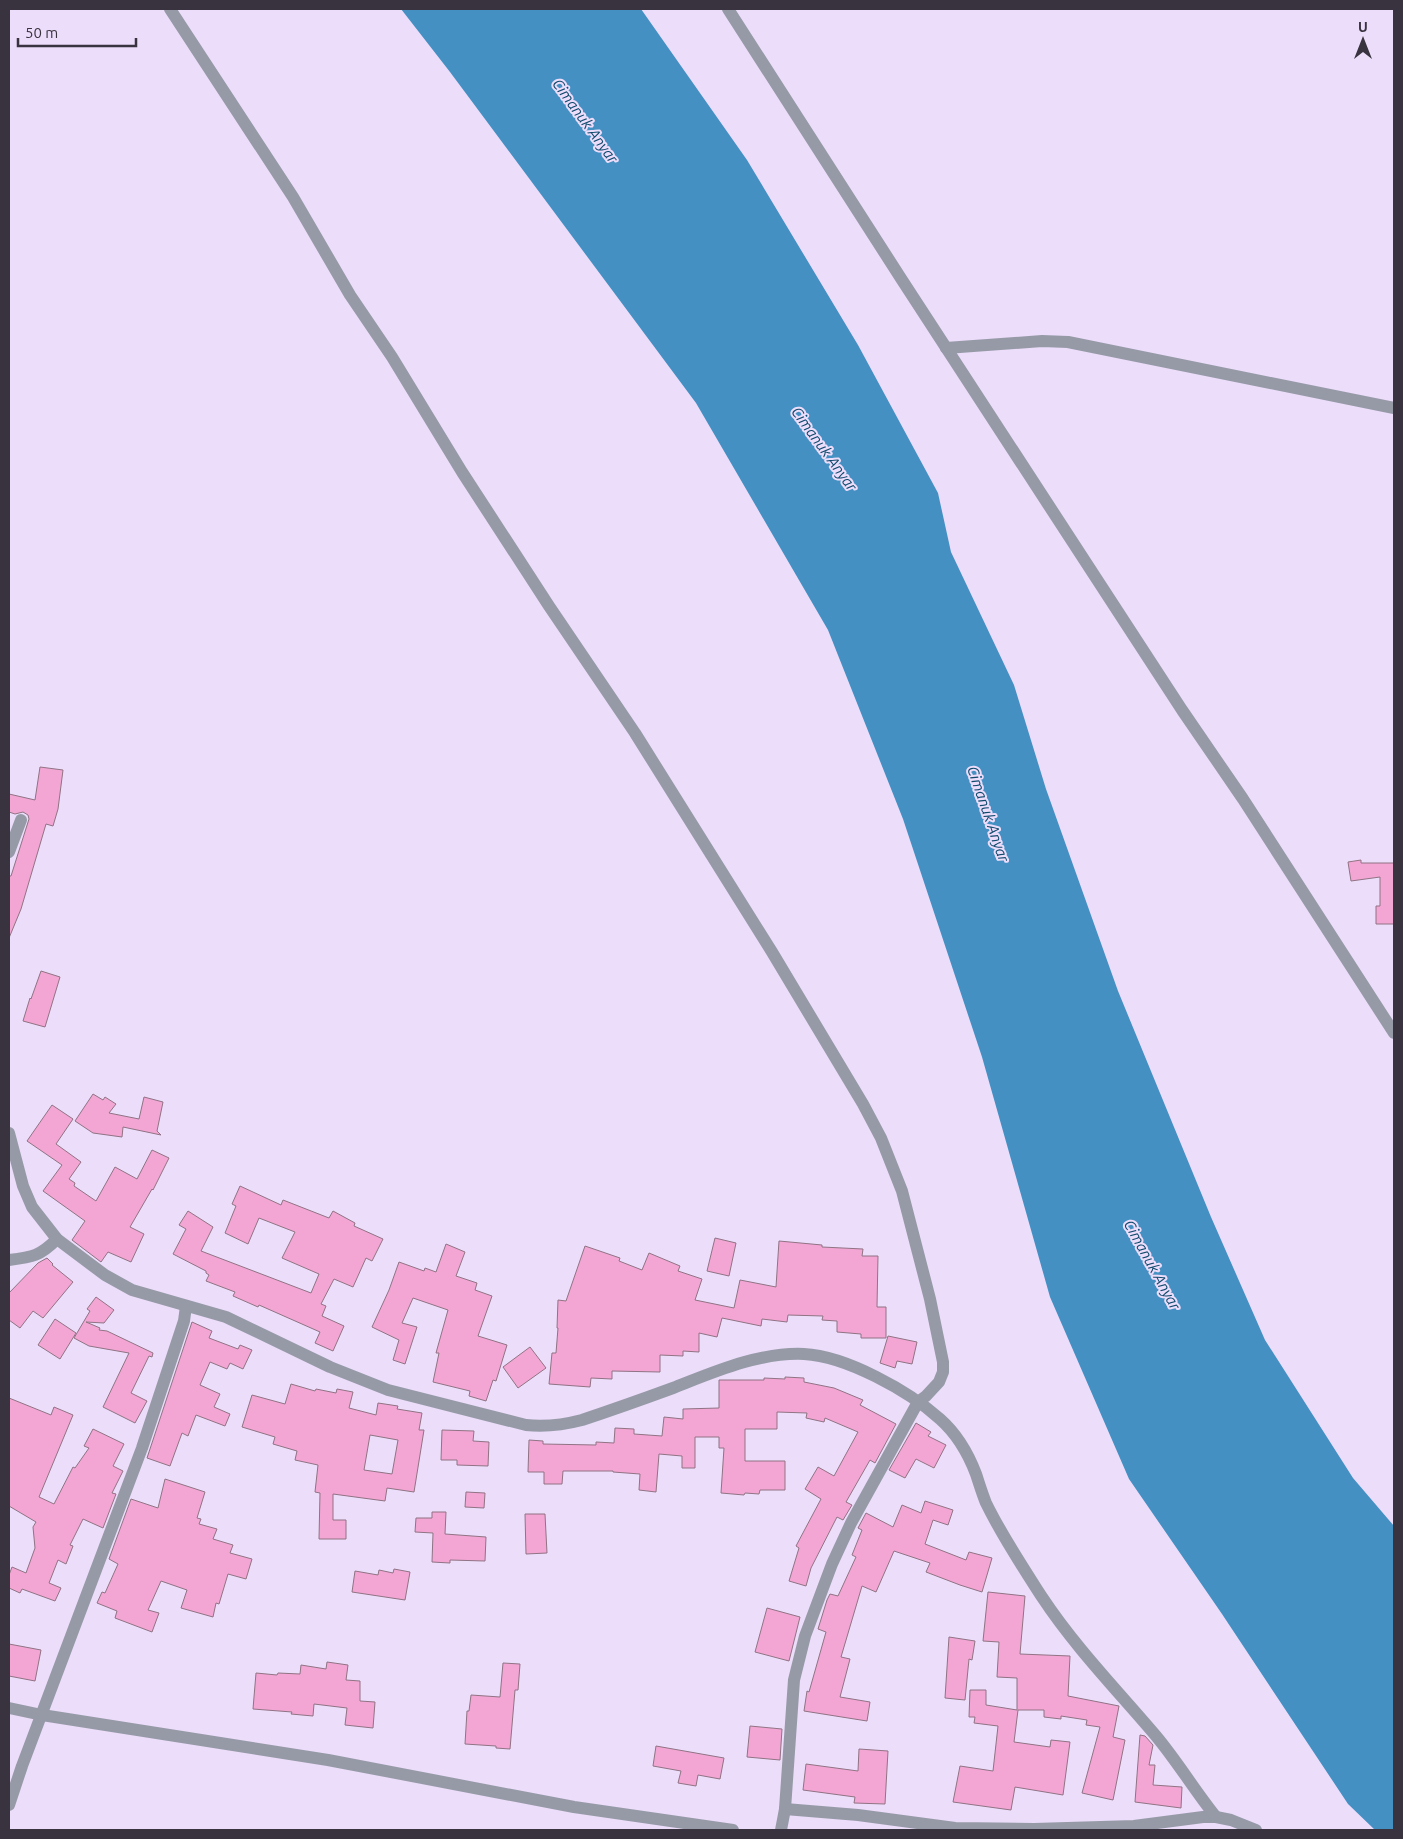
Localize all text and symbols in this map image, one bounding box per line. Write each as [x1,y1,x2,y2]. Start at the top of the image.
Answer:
scale bar [18,15,135,47]
north arrow [1338,15,1388,65]
text: U [1358,19,1368,35]
text: 50 m [25,24,58,41]
water label: Cimanuk Anyar [549,75,622,167]
water label: Cimanuk Anyar [788,403,861,495]
water label: Cimanuk Anyar [964,764,1013,865]
water label: Cimanuk Anyar [1121,1217,1185,1314]

